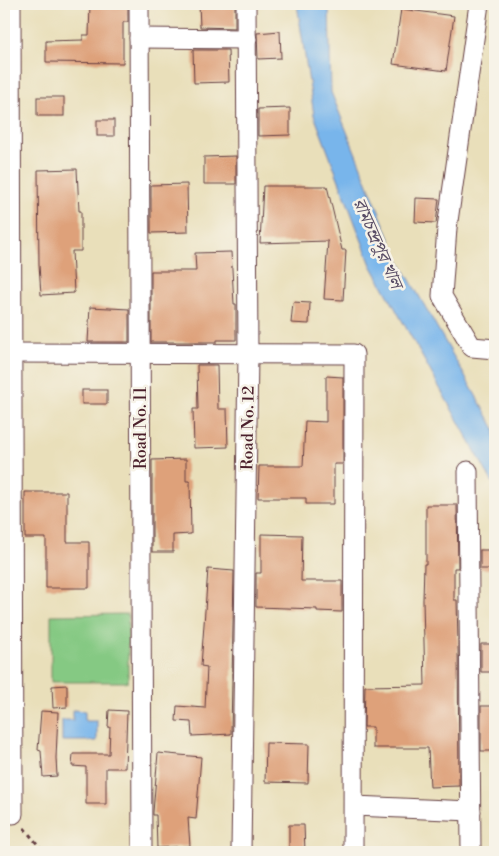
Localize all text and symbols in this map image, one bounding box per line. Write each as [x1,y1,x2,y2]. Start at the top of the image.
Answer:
water label: রামচন্দ্রপুর খাল [347,195,409,295]
street label: Road No. 12 [237,386,259,470]
street label: Road No. 11 [131,387,151,469]

